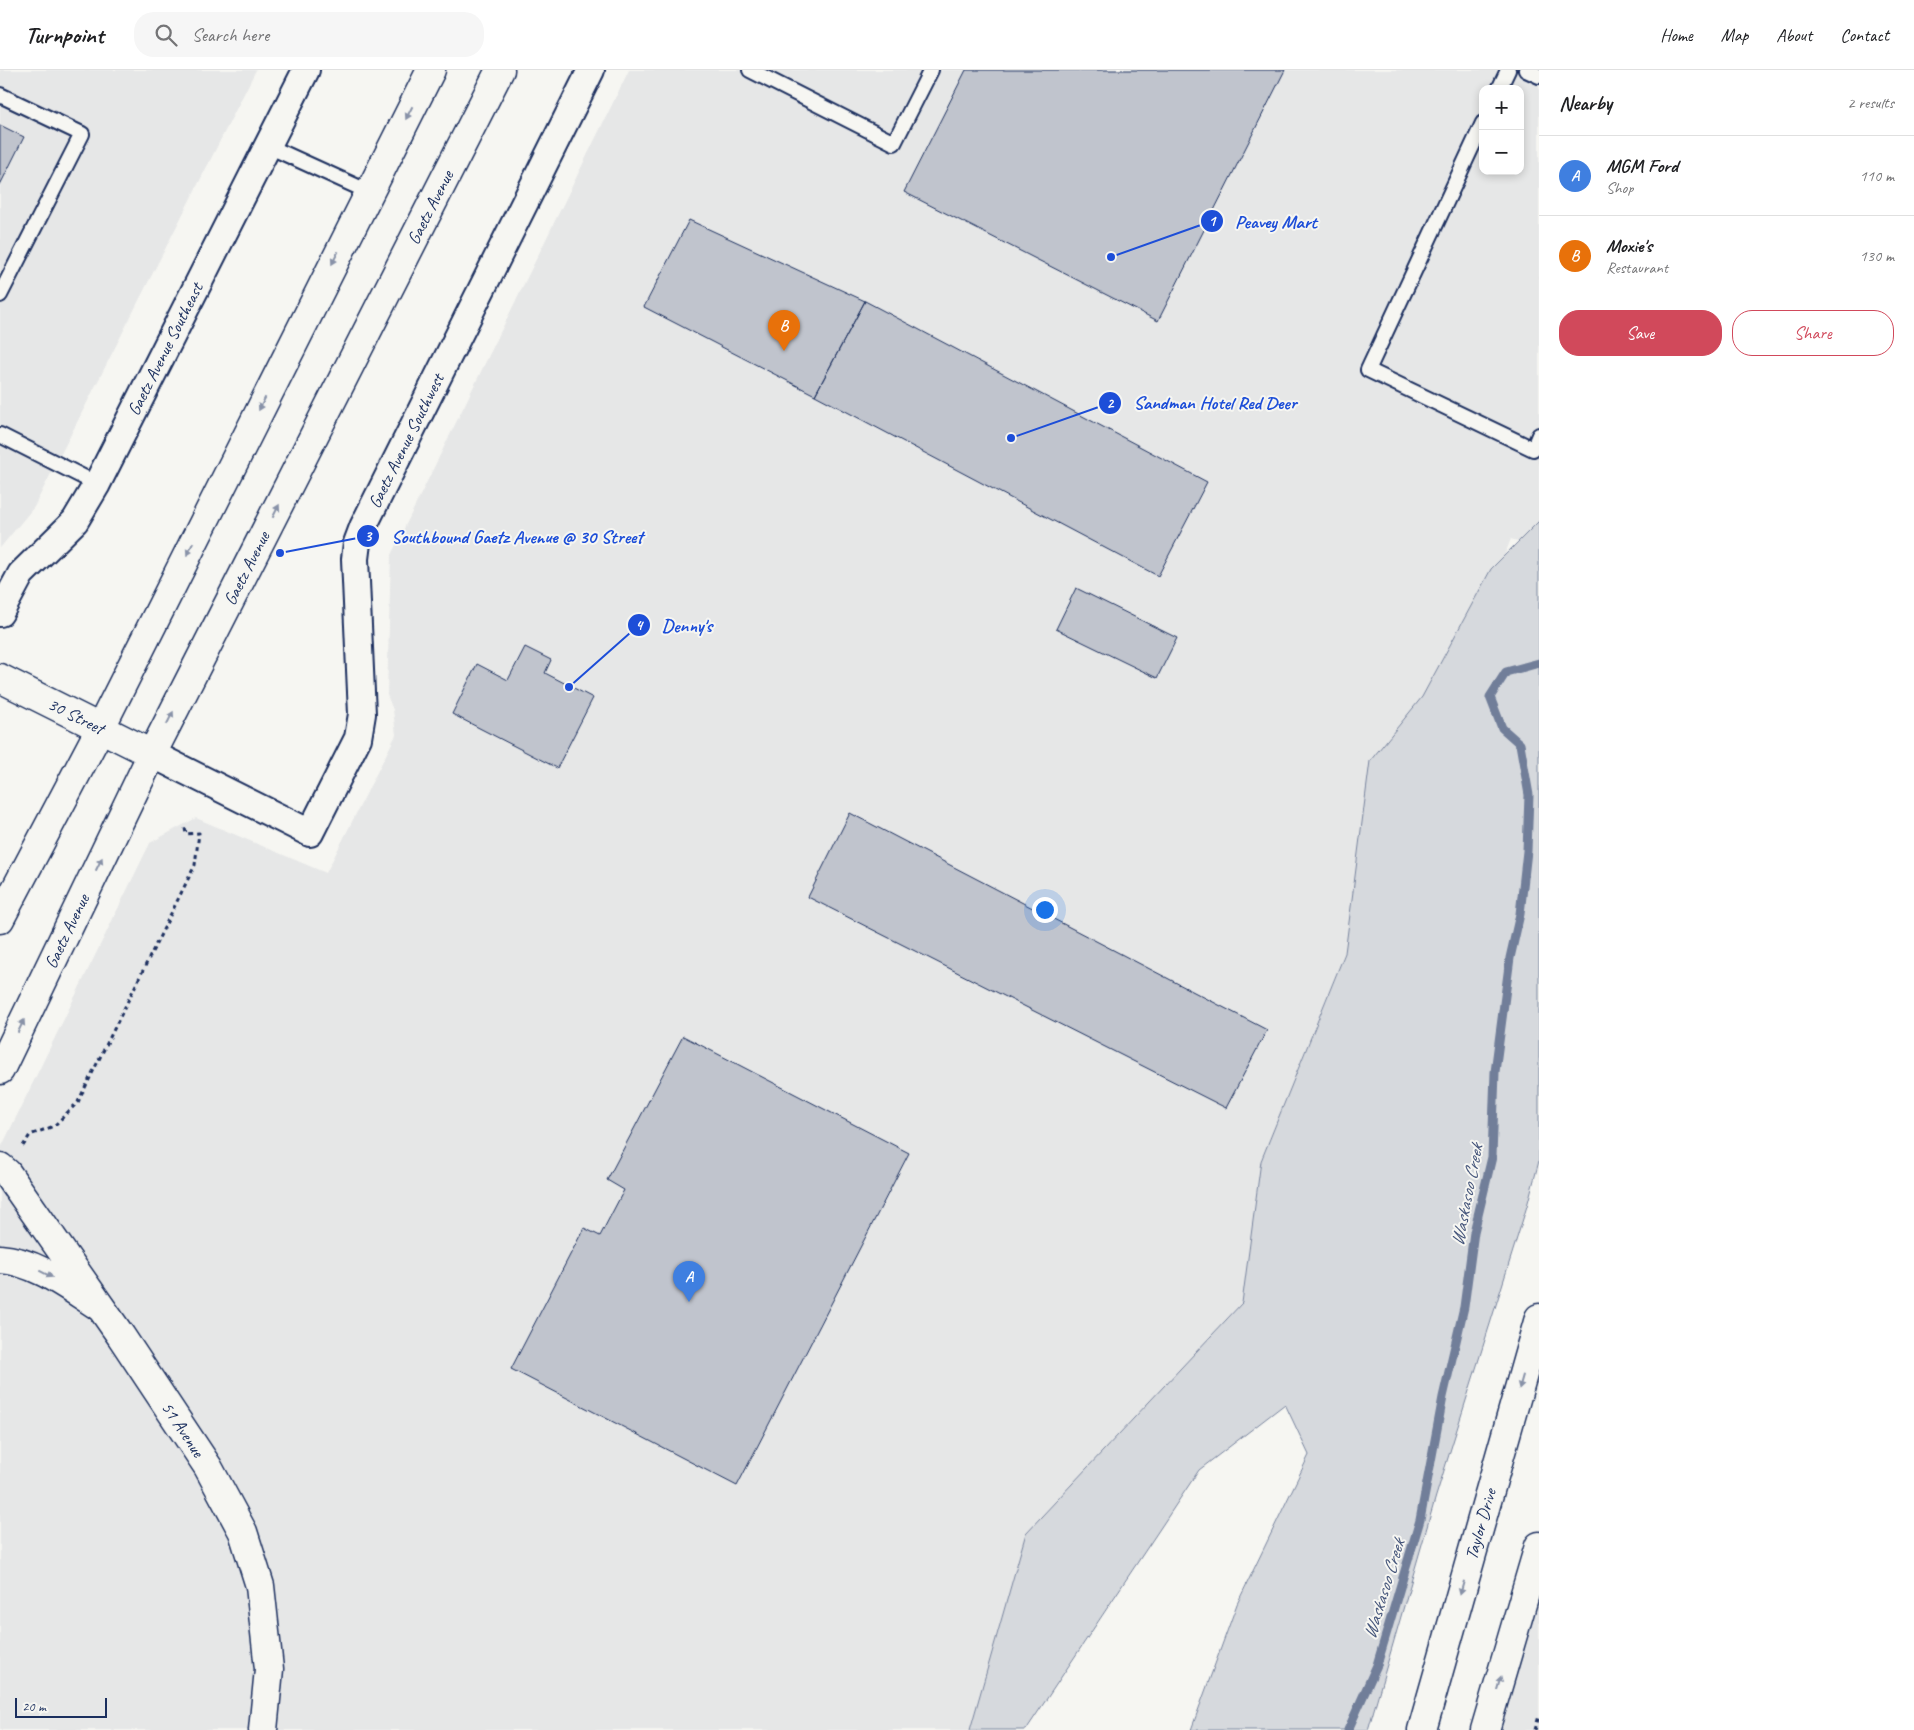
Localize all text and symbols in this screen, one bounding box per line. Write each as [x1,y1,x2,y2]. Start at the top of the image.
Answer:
search box [134,12,484,57]
text: Turnpoint [25,20,104,50]
icon: search [152,21,180,49]
text: Search here [192,23,269,47]
text: Home [1660,24,1693,46]
text: Map [1721,24,1748,46]
text: About [1776,24,1812,46]
text: Contact [1840,24,1889,46]
map controls [1479,85,1524,175]
button: + [1479,85,1524,130]
text: Nearby [1559,90,1612,116]
text: 2 results [1847,93,1894,113]
one-way arrow [405,106,413,121]
button: − [1479,130,1524,175]
text: MGM Ford [1606,154,1678,178]
street label: Gaetz Avenue [402,166,459,248]
text: A [1571,166,1579,186]
text: 110 m [1860,166,1894,186]
text: Shop [1606,178,1633,198]
callout: Peavey Mart [1200,204,1327,238]
text: Peavey Mart [1235,210,1319,234]
text: 1 [1209,212,1218,231]
text: Moxie's [1606,234,1652,258]
text: B [1571,246,1579,266]
text: 130 m [1860,246,1894,266]
one-way arrow [331,251,339,266]
text: Restaurant [1606,258,1668,278]
street label: Gaetz Avenue Southeast [122,277,209,419]
pin: B [768,310,800,351]
button: Save [1559,310,1722,356]
button: Share [1732,310,1894,356]
street label: Gaetz Avenue Southwest [363,368,450,512]
callout: Sandman Hotel Red Deer [1098,386,1306,420]
text: Sandman Hotel Red Deer [1133,391,1299,415]
text: 2 [1107,394,1115,413]
one-way arrow [258,397,266,411]
one-way arrow [272,503,280,518]
callout: Southbound Gaetz Avenue @ 30 Street [356,519,652,553]
text: Southbound Gaetz Avenue @ 30 Street [391,525,645,549]
street label: Gaetz Avenue [219,527,275,609]
text: 3 [365,527,373,546]
one-way arrow [186,542,194,556]
callout: Denny's [627,608,722,642]
text: Denny's [662,614,715,638]
text: 4 [636,616,645,635]
street label: 30 Street [44,693,110,741]
one-way arrow [166,711,174,725]
one-way arrow [95,857,103,871]
street label: Gaetz Avenue [40,889,94,972]
your location [1032,897,1058,923]
one-way arrow [17,1019,25,1033]
water label: Waskasoo Creek [1445,1140,1489,1248]
pin: A [673,1261,705,1302]
one-way arrow [39,1270,53,1278]
one-way arrow [1516,1374,1524,1389]
street label: 51 Avenue [157,1397,210,1462]
street label: Taylor Drive [1460,1485,1501,1562]
water label: Waskasoo Creek [1357,1534,1411,1642]
one-way arrow [1458,1581,1466,1596]
one-way arrow [1495,1676,1503,1691]
scale bar [15,1695,108,1718]
text: 20 m [22,1698,46,1715]

